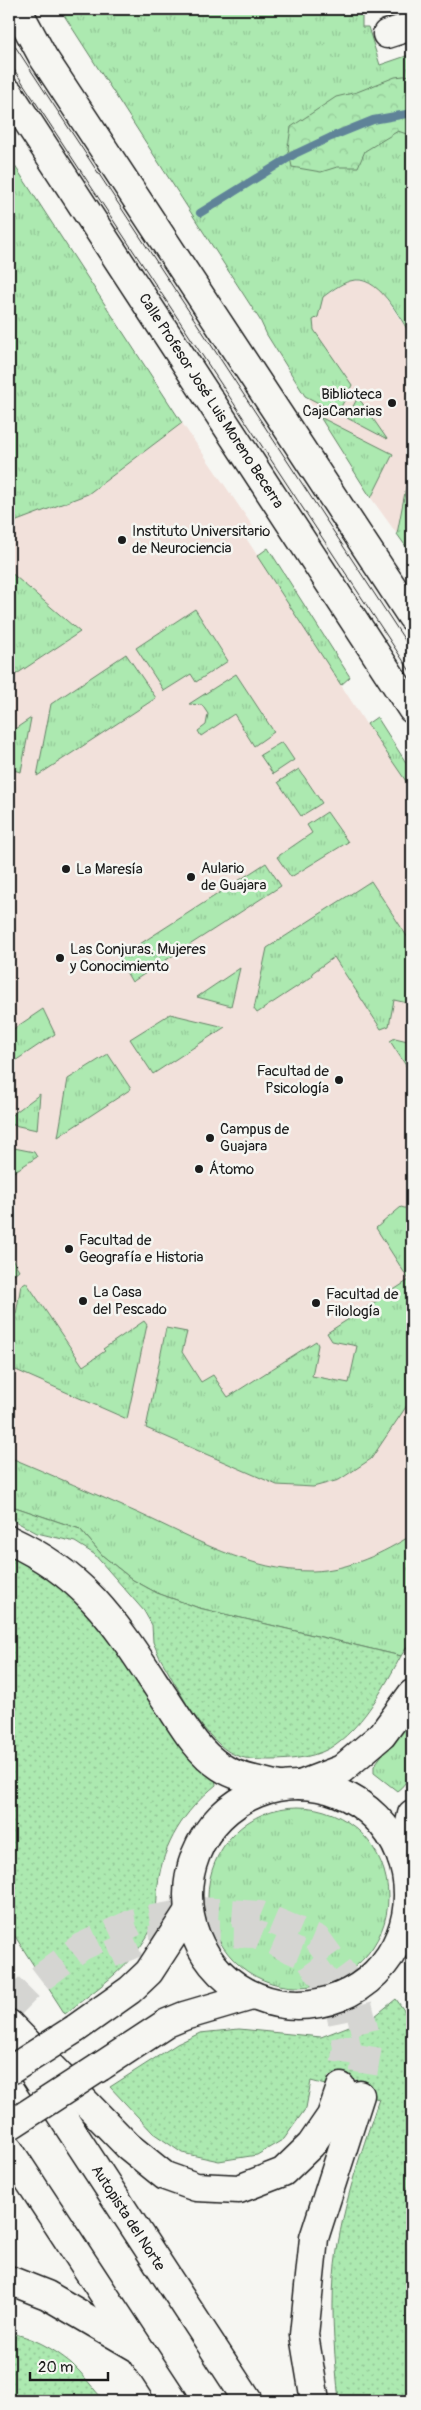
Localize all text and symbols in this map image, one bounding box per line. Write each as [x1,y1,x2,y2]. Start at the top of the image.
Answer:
street label: Calle Profesor José Luis Moreno Becerra [134,290,288,512]
place label: Biblioteca CajaCanarias [302,385,382,421]
marker: Biblioteca CajaCanarias [386,397,398,409]
place label: Instituto Universitario de Neurociencia [132,522,270,558]
marker: Instituto Universitario de Neurociencia [116,534,128,546]
place label: Aulario de Guajara [201,859,266,895]
place label: La Maresía [76,860,143,879]
marker: La Maresía [60,863,72,875]
marker: Aulario de Guajara [185,871,197,883]
place label: Las Conjuras. Mujeres y Conocimiento [69,940,206,976]
marker: Las Conjuras. Mujeres y Conocimiento [54,952,66,964]
place label: Facultad de Psicología [257,1062,330,1098]
marker: Facultad de Psicología [333,1074,345,1086]
place label: Campus de Guajara [220,1120,290,1156]
marker: Campus de Guajara [204,1132,216,1144]
place label: Átomo [209,1160,254,1179]
marker: Átomo [193,1163,205,1175]
place label: Facultad de Geografía e Historia [79,1231,203,1267]
marker: Facultad de Geografía e Historia [63,1243,75,1255]
place label: La Casa del Pescado [93,1283,167,1319]
place label: Facultad de Filología [326,1285,399,1321]
marker: La Casa del Pescado [77,1295,89,1307]
marker: Facultad de Filología [310,1297,322,1309]
street label: Autopista del Norte [87,2162,170,2275]
scale bar [30,2350,108,2382]
text: 20 m [38,2358,73,2377]

